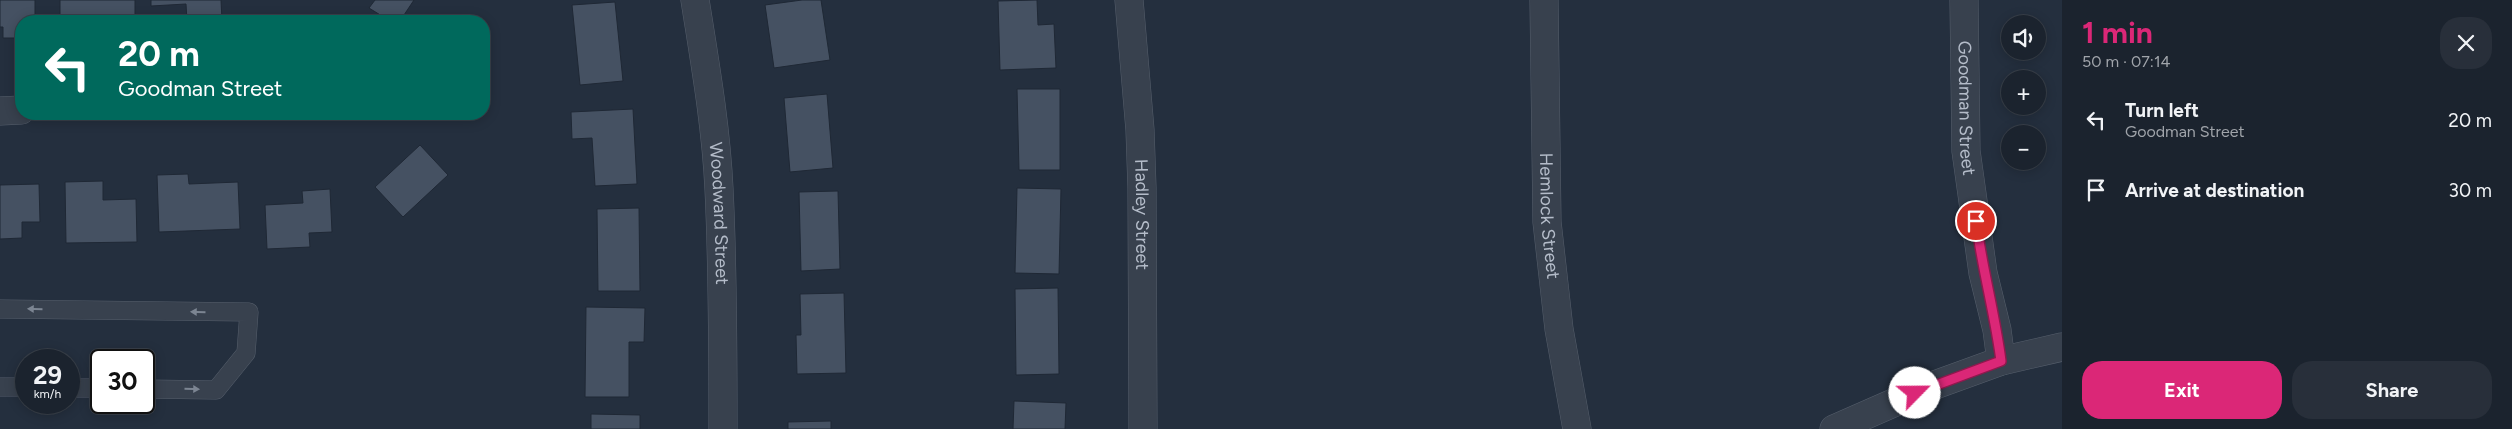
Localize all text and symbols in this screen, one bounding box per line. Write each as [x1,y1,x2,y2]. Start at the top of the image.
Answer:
text: 1 min [2082,14,2153,51]
map controls [2001,15,2046,170]
button: sound [2001,15,2046,60]
button: close [2440,17,2492,69]
text: 20 m [118,33,200,75]
icon: left [35,35,100,100]
street label: Goodman Street [1954,41,1980,177]
text: 50 m · 07:14 [2082,52,2170,71]
button: + [2001,70,2046,115]
text: Goodman Street [118,75,282,102]
text: Turn left [2125,99,2199,122]
icon: left [2082,106,2110,134]
text: 20 m [2448,109,2492,132]
text: Goodman Street [2125,122,2245,141]
button: − [2001,125,2046,170]
street label: Woodward Street [705,141,733,285]
street label: Hemlock Street [1535,153,1564,280]
street label: Hadley Street [1130,159,1153,270]
icon: arrive [2082,176,2110,204]
text: Arrive at destination [2125,179,2304,202]
text: 30 m [2449,179,2492,202]
pin [1955,200,1997,242]
icon: arrive [1962,207,1990,235]
one-way arrow [27,305,43,313]
one-way arrow [190,307,206,315]
speed limit sign: 30 [90,349,155,414]
text: 29 [33,360,62,390]
button: Exit [2082,361,2282,419]
button: Share [2292,361,2492,419]
position arrow [1888,366,1940,418]
one-way arrow [185,385,201,393]
text: km/h [34,387,61,401]

